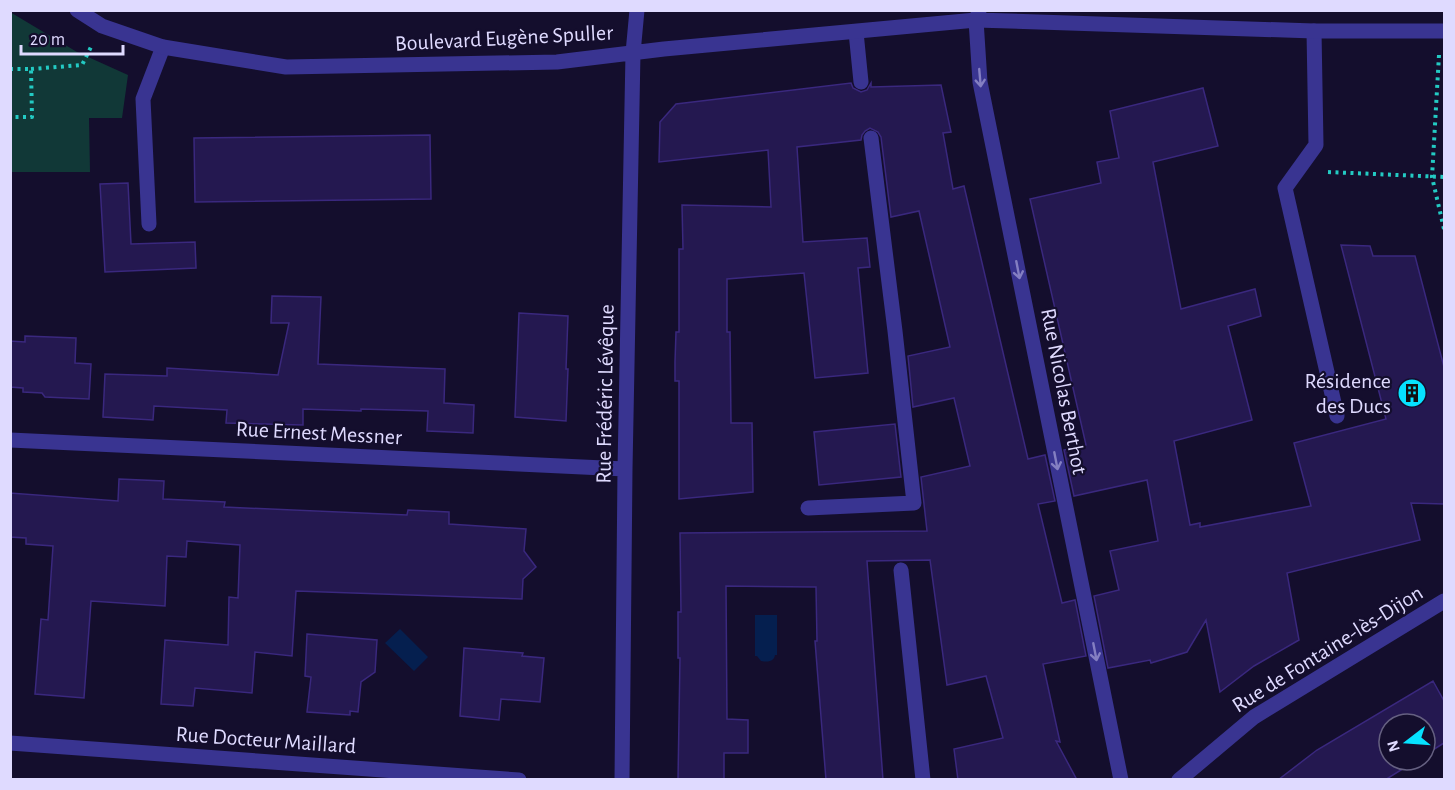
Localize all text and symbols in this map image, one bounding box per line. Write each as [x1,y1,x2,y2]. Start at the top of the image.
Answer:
scale bar [21,18,123,56]
street label: Boulevard Eugène Spuller [394,21,614,55]
text: 20 m [30,31,65,49]
one-way arrow [975,68,986,88]
one-way arrow [1013,259,1024,279]
street label: Rue Frédéric Lévêque [592,304,618,484]
street label: Rue Nicolas Berthot [1037,306,1091,476]
place label: Résidence des Ducs [1304,370,1391,417]
building icon: Résidence des Ducs [1396,377,1428,409]
street label: Rue Ernest Messner [235,418,403,448]
one-way arrow [1051,451,1062,470]
street label: Rue de Fontaine-lès-Dijon [1228,581,1427,717]
one-way arrow [1090,642,1101,661]
north arrow [1377,712,1437,772]
street label: Rue Docteur Maillard [175,723,357,757]
text: N [1384,738,1403,754]

